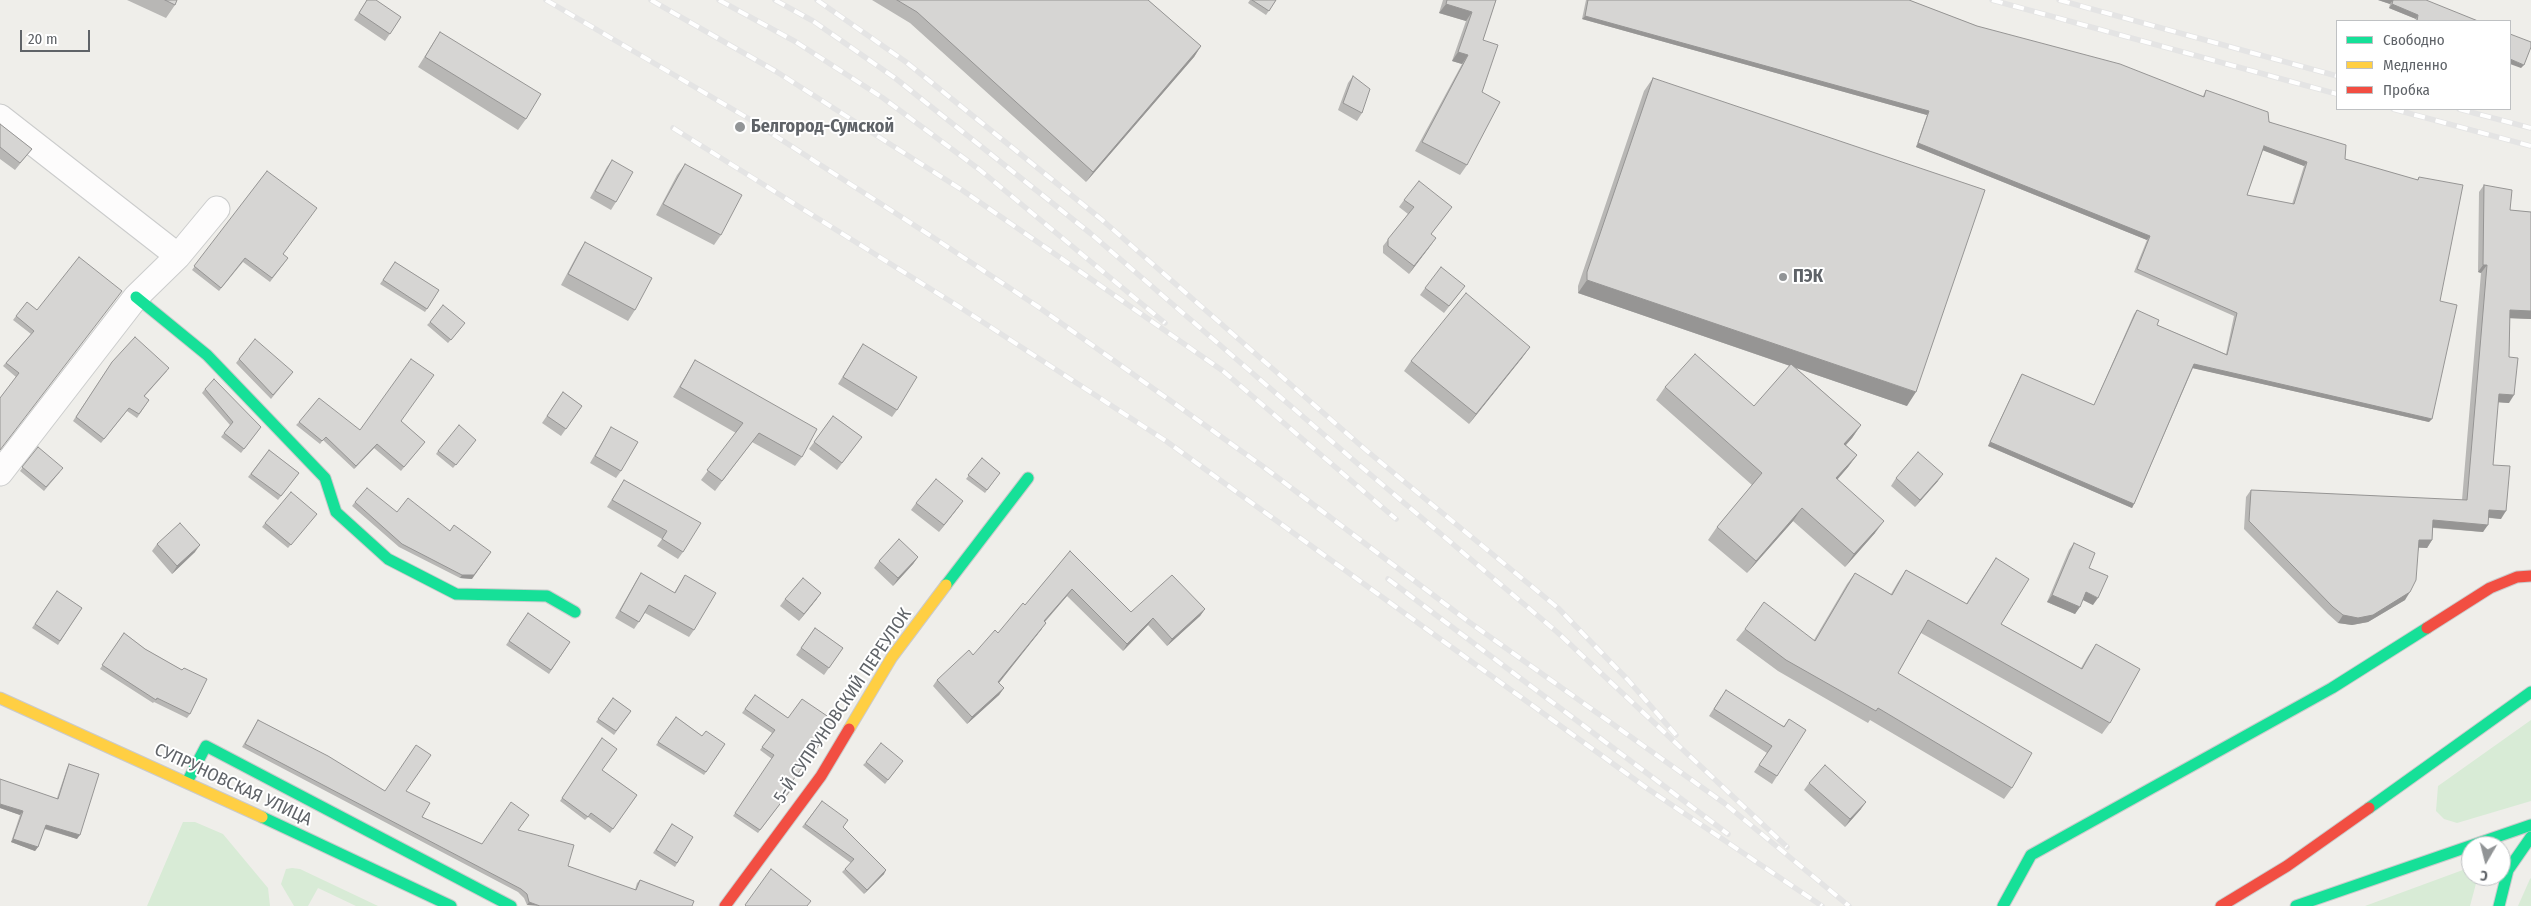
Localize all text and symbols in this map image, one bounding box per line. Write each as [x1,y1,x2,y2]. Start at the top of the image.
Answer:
scale bar [22,20,92,52]
legend [2336,20,2511,110]
text: 20 m [28,30,58,48]
text: Свободно [2383,31,2445,49]
text: Медленно [2383,56,2448,74]
text: Пробка [2383,81,2430,99]
place label: Белгород-Сумской [751,116,894,138]
marker: Белгород-Сумской [733,120,747,134]
place label: ПЭК [1793,266,1823,288]
marker: ПЭК [1777,271,1789,283]
street label: 5-Й СУПРУНОВСКИЙ ПЕРЕУЛОК [770,604,916,808]
street label: СУПРУНОВСКАЯ УЛИЦА [151,739,315,831]
north arrow [2461,836,2511,886]
text: С [2479,866,2489,884]

